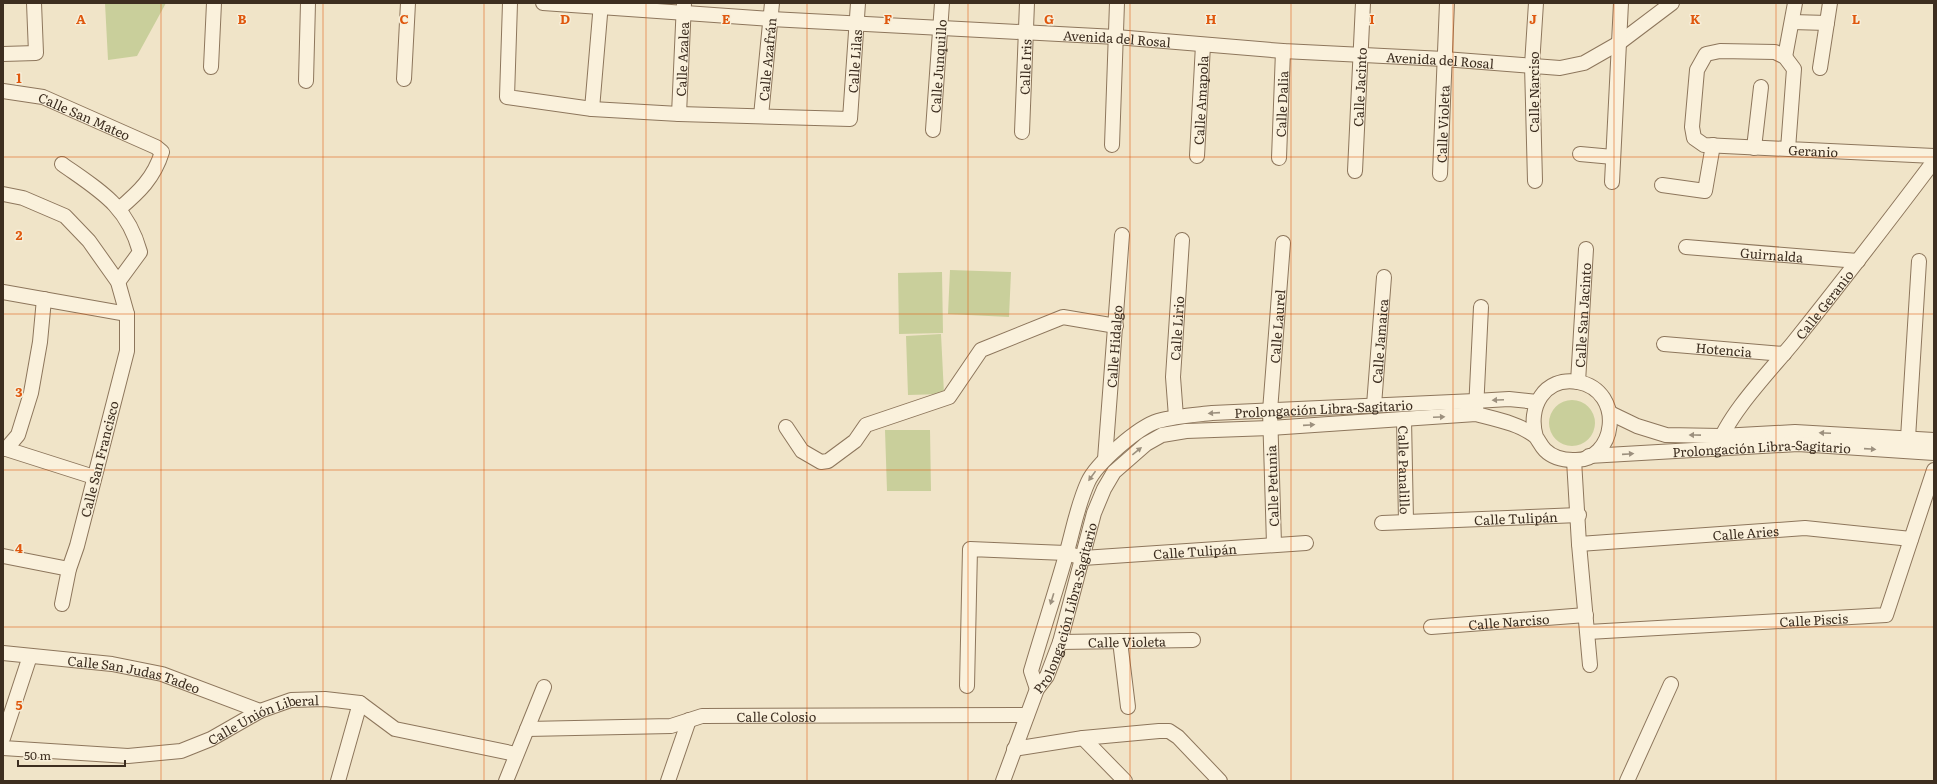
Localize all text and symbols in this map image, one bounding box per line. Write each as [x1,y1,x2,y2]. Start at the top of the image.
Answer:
text: A [76,9,86,28]
text: B [238,9,247,28]
text: C [399,9,409,28]
text: D [560,9,570,28]
text: E [722,9,731,28]
text: F [884,9,892,28]
text: G [1044,9,1054,28]
text: H [1206,9,1217,28]
text: I [1369,9,1375,28]
text: J [1529,9,1537,28]
text: K [1690,9,1701,28]
text: L [1852,9,1860,28]
street label: Calle Azafrán [753,16,780,102]
street label: Calle Junquillo [925,18,950,114]
street label: Calle Azalea [670,21,693,97]
street label: Avenida del Rosal [1063,25,1172,51]
street label: Calle Lilas [842,29,866,94]
street label: Calle Iris [1014,39,1035,95]
street label: Calle Jacinto [1348,47,1370,127]
street label: Avenida del Rosal [1386,47,1495,72]
street label: Calle Narciso [1524,51,1543,133]
street label: Calle Amapola [1188,55,1212,145]
text: 1 [16,68,22,87]
street label: Calle Dalia [1270,70,1292,138]
street label: Calle Violeta [1431,85,1453,163]
street label: Calle San Mateo [36,87,134,144]
street label: Geranio [1788,140,1839,161]
text: 2 [16,225,23,244]
street label: Guirnalda [1739,242,1804,266]
street label: Calle San Jacinto [1569,262,1595,368]
street label: Calle Geranio [1790,265,1858,343]
street label: Calle Laurel [1264,288,1289,364]
street label: Calle Lirio [1165,295,1188,361]
street label: Calle Jamaica [1366,298,1392,384]
street label: Calle Hidalgo [1101,304,1126,389]
street label: Hotencia [1695,337,1753,361]
text: 3 [15,382,23,401]
street label: Prolongación Libra-Sagitario [1234,394,1414,421]
one-way arrow [1491,397,1504,403]
street label: Calle San Francisco [75,398,123,519]
one-way arrow [1208,410,1220,417]
one-way arrow [1433,413,1445,420]
one-way arrow [1303,422,1315,429]
street label: Calle Panalillo [1395,425,1415,515]
one-way arrow [1819,430,1831,437]
one-way arrow [1688,432,1701,438]
street label: Prolongación Libra-Sagitario [1672,434,1852,461]
street label: Calle Petunia [1261,445,1283,527]
one-way arrow [1864,445,1876,452]
one-way arrow [1132,447,1143,456]
one-way arrow [1622,450,1634,457]
one-way arrow [1088,471,1096,481]
street label: Calle Tulipán [1474,506,1559,529]
street label: Prolongación Libra-Sagitario [1028,520,1101,697]
street label: Calle Aries [1712,520,1779,544]
text: 4 [15,538,23,557]
street label: Calle Tulipán [1152,538,1238,563]
one-way arrow [1049,594,1055,606]
street label: Calle Narciso [1467,608,1550,634]
street label: Calle Piscis [1779,608,1849,631]
street label: Calle Violeta [1088,631,1166,651]
street label: Calle San Judas Tadeo [67,650,204,697]
street label: Calle Unión Liberal [204,690,320,749]
text: 5 [15,695,23,714]
street label: Calle Colosio [736,706,817,725]
scale bar [18,742,125,768]
text: 50 m [24,746,51,764]

